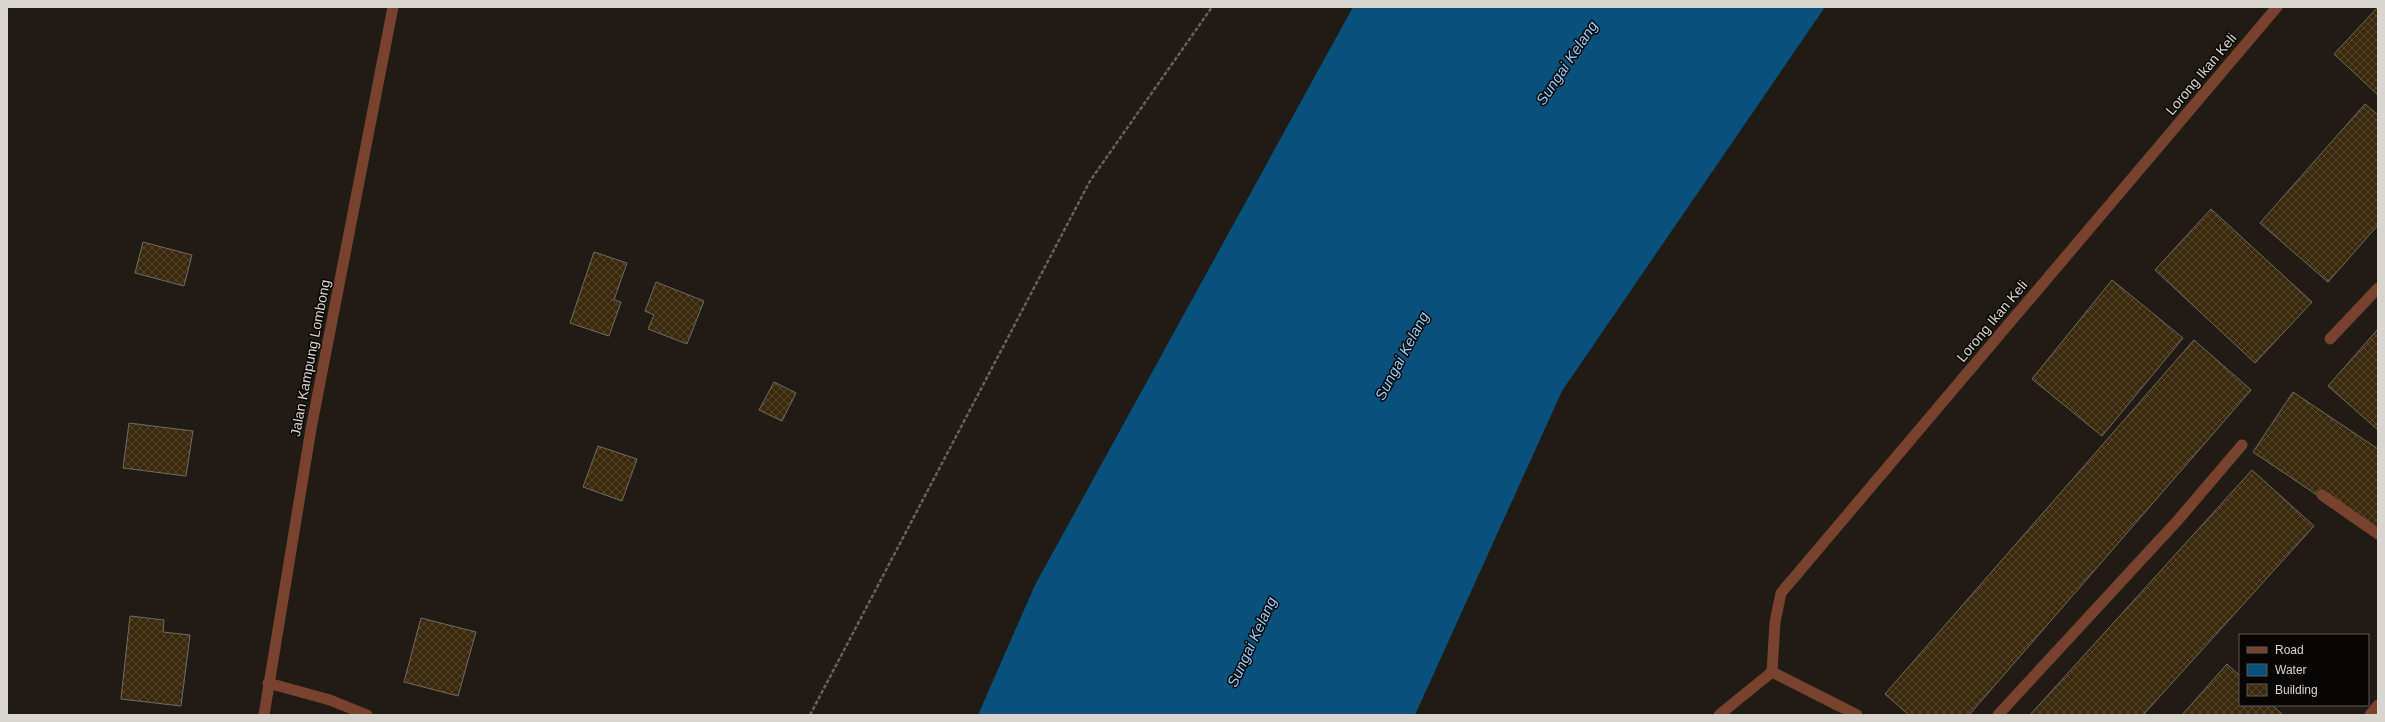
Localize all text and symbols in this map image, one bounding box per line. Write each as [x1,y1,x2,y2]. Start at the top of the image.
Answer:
water label: Sungai Kelang [1532,17,1601,108]
street label: Lorong Ikan Keli [2162,30,2240,118]
street label: Lorong Ikan Keli [1953,277,2031,365]
street label: Jalan Kampung Lombong [287,278,333,438]
water label: Sungai Kelang [1371,308,1432,403]
water label: Sungai Kelang [1223,593,1280,690]
legend [2239,634,2369,706]
text: Road [2275,643,2304,657]
text: Water [2275,663,2307,677]
text: Building [2275,683,2318,697]

